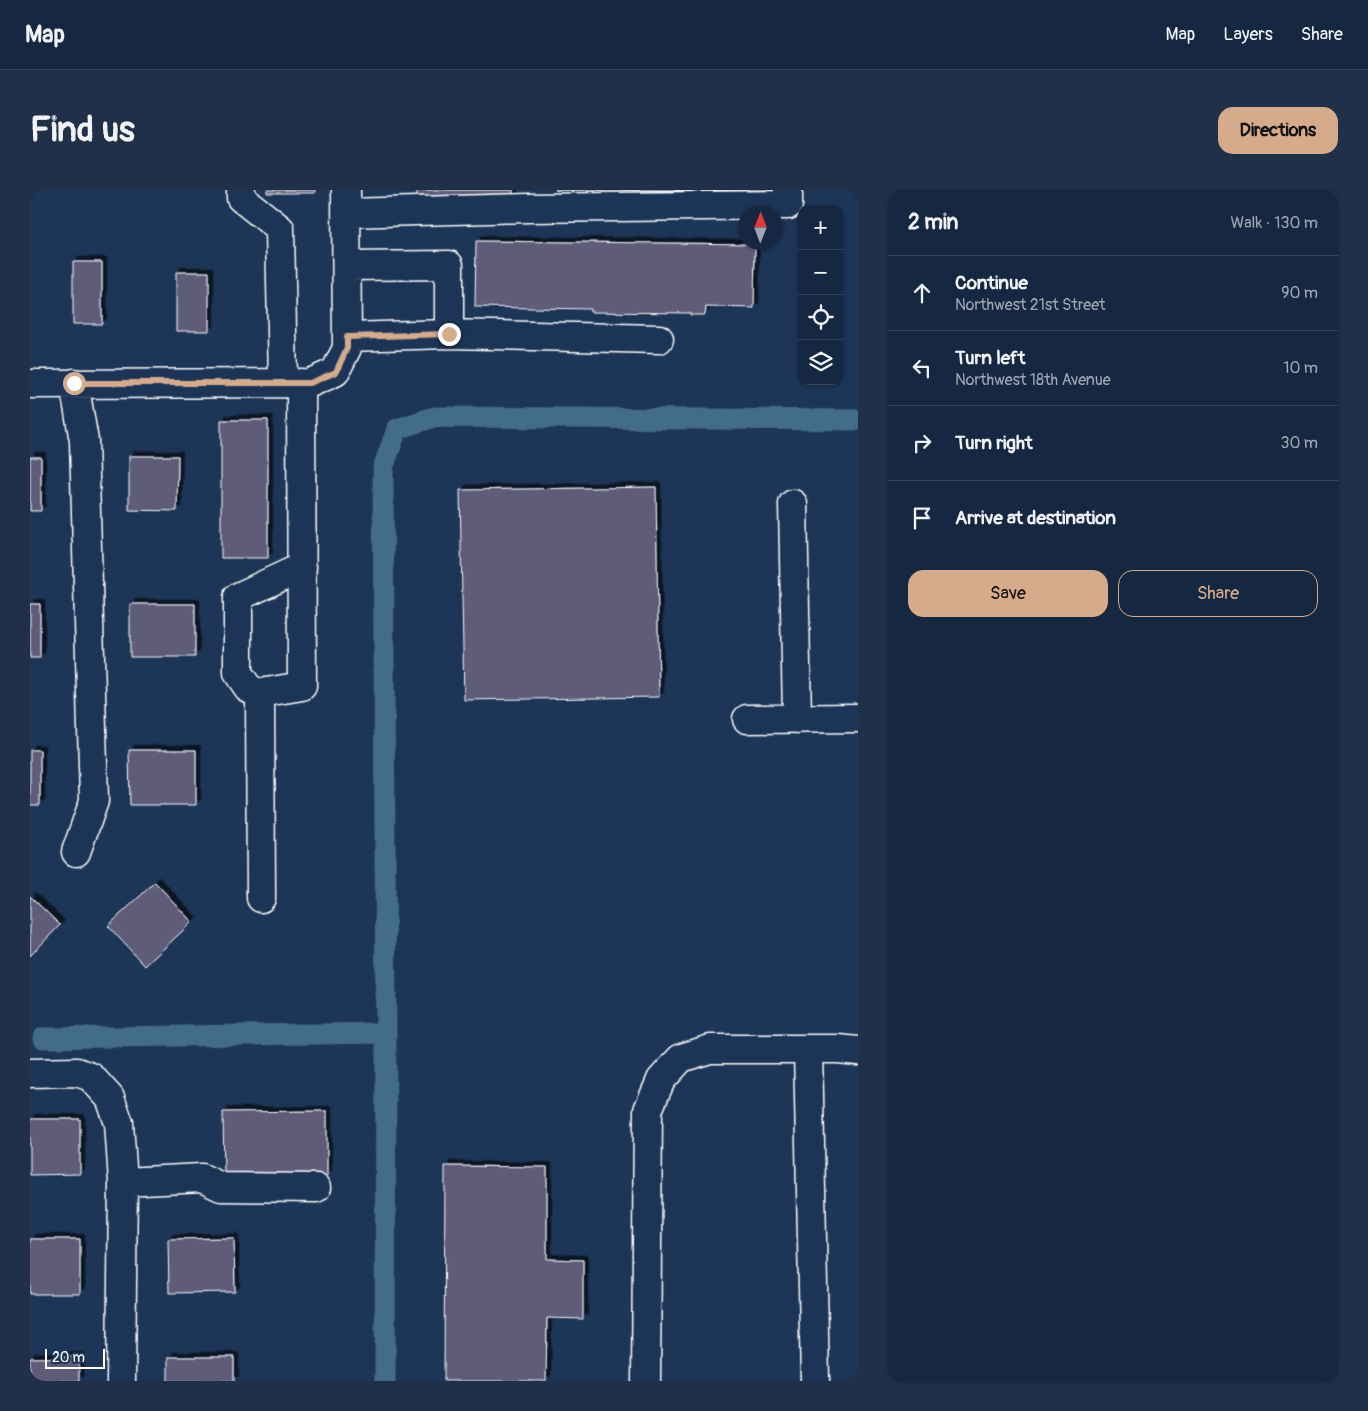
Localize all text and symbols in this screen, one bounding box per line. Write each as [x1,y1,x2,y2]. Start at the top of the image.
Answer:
text: Map [25,20,65,49]
text: Map [1166,23,1195,46]
text: Layers [1223,23,1273,46]
text: Share [1301,23,1343,46]
button: Directions [1218,107,1338,154]
text: Find us [30,108,135,152]
north arrow [738,205,783,250]
map controls [798,205,843,385]
button: + [798,205,843,250]
text: 2 min [908,209,958,236]
text: Walk · 130 m [1231,213,1318,233]
button: − [798,250,843,295]
text: Continue [955,271,1028,295]
icon: ahead [908,279,936,307]
text: 90 m [1281,283,1318,303]
button: locate [798,295,843,340]
text: Northwest 21st Street [955,295,1106,315]
route end [438,323,461,346]
button: layers [798,340,843,385]
text: Turn left [955,346,1025,370]
icon: left [908,354,936,382]
text: 10 m [1283,358,1318,378]
text: Northwest 18th Avenue [955,370,1111,390]
route start [63,372,86,395]
icon: right [908,429,936,457]
text: Turn right [955,431,1033,455]
text: 30 m [1280,433,1318,453]
icon: arrive [908,504,936,532]
text: Arrive at destination [955,506,1116,530]
button: Save [908,570,1108,617]
button: Share [1118,570,1318,617]
scale bar [45,1346,105,1369]
text: 20 m [52,1349,85,1366]

